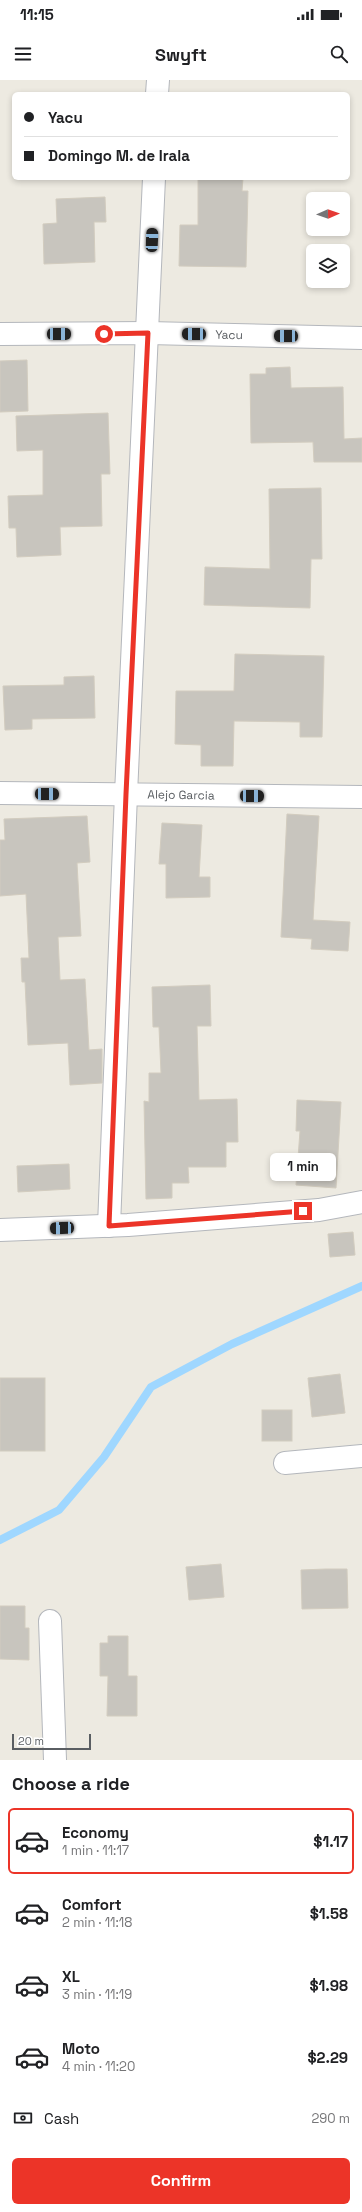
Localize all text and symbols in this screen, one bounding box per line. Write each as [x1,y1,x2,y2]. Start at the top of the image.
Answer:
text: 11:15 [20,5,54,24]
icon: menu [12,43,34,65]
text: Swyft [155,43,207,66]
icon: search [328,43,350,65]
text: Yacu [48,108,83,127]
text: Domingo M. de Irala [48,146,190,165]
north arrow [306,192,350,236]
map controls [306,192,350,288]
car [146,228,158,252]
button: layers [306,244,350,288]
route start [95,325,113,343]
street label: Yacu [215,327,243,343]
car [47,328,71,340]
car [182,328,206,340]
car [274,330,298,342]
street label: Alejo Garcia [147,786,215,804]
car [35,788,59,800]
car [240,790,264,802]
callout: 1 min [270,1153,336,1181]
text: 1 min [287,1158,319,1175]
route end [294,1202,312,1220]
car [50,1222,74,1234]
scale bar [12,1732,91,1751]
text: 20 m [18,1734,44,1748]
text: Choose a ride [12,1772,130,1795]
icon: car [14,1823,50,1859]
text: Economy [62,1823,129,1842]
text: $1.17 [313,1832,348,1851]
text: 1 min · 11:17 [62,1842,129,1859]
icon: car [14,1895,50,1931]
text: Comfort [62,1895,122,1914]
text: $1.58 [310,1904,348,1923]
text: 2 min · 11:18 [62,1914,132,1931]
icon: car [14,1967,50,2003]
text: XL [62,1967,80,1986]
text: $1.98 [309,1976,348,1995]
text: 3 min · 11:19 [62,1986,132,2003]
icon: car [14,2039,50,2075]
text: Moto [62,2039,100,2058]
text: $2.29 [307,2048,348,2067]
text: 4 min · 11:20 [62,2058,135,2075]
icon: cash [12,2107,34,2129]
text: Cash [44,2109,79,2128]
text: 290 m [311,2110,350,2127]
button: Confirm [12,2158,350,2204]

